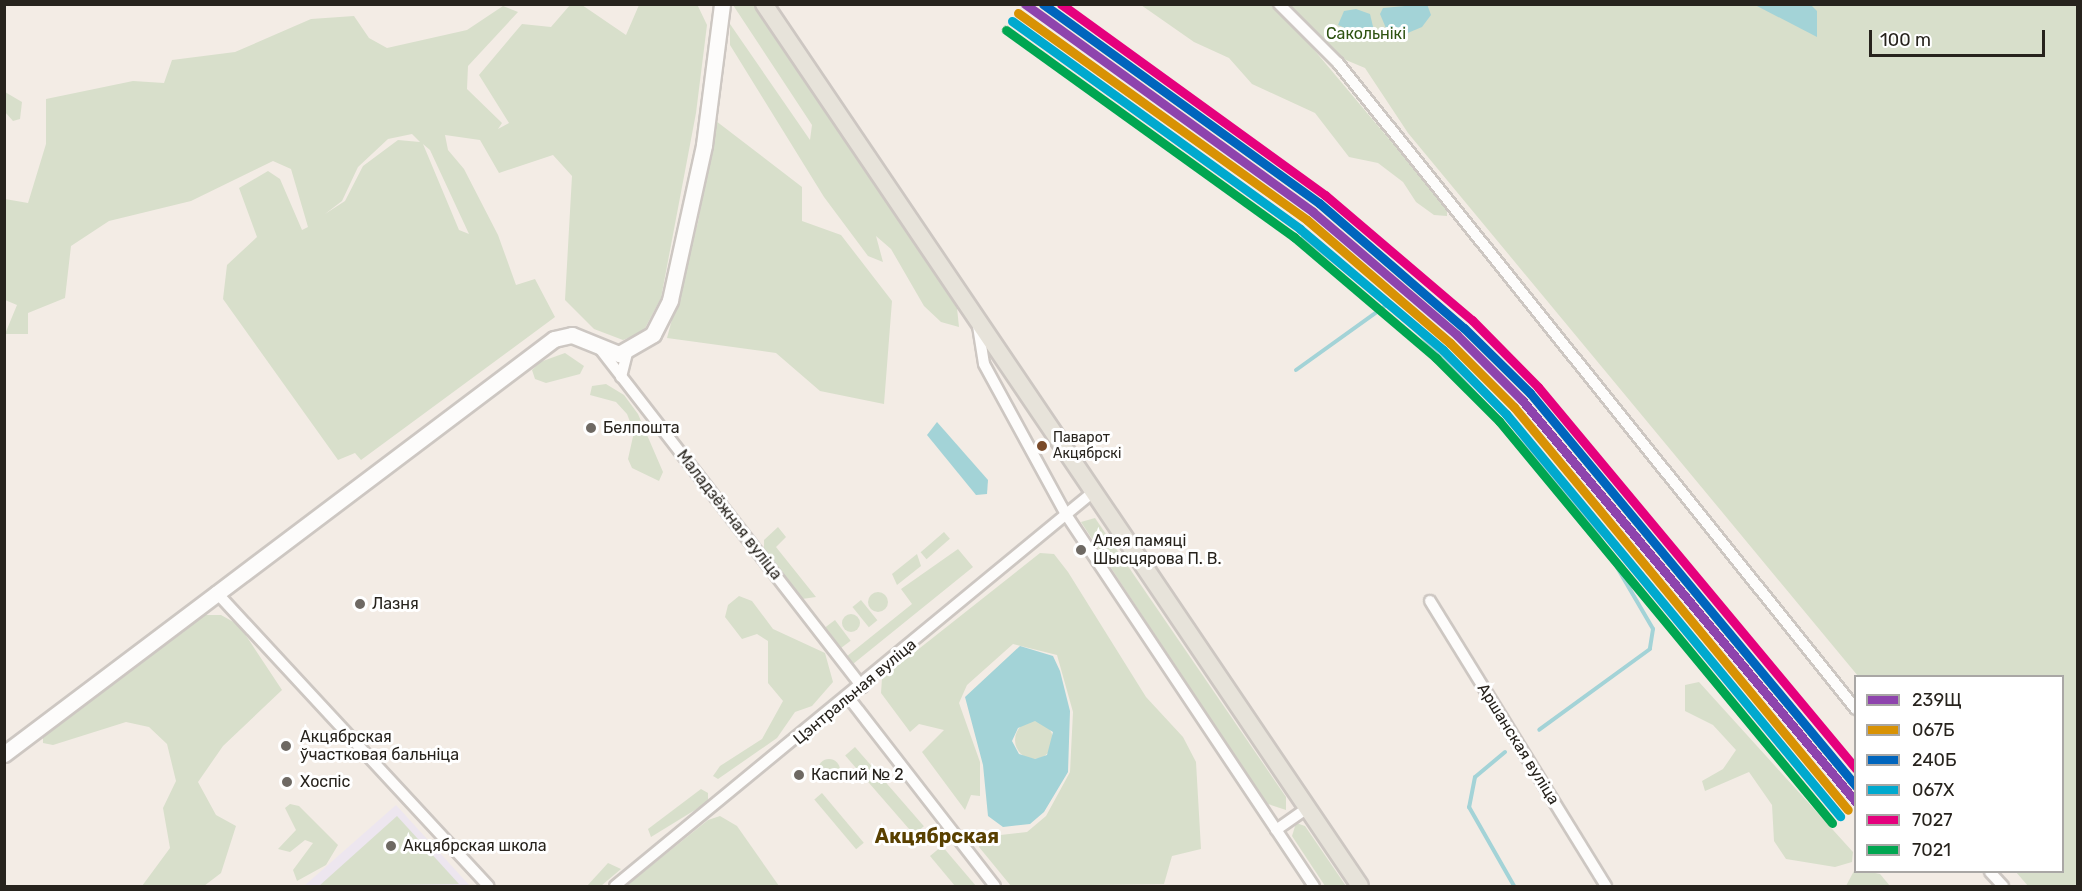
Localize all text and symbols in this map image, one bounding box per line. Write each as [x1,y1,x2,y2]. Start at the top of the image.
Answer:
scale bar [1872,18,2048,56]
park label: Сакольнікі [1326,24,1406,44]
text: 100 m [1880,29,1931,51]
place label: Белпошта [603,418,680,438]
marker: Белпошта [584,421,598,435]
place label: Паварот Акцябрскі [1053,430,1121,462]
marker: Паварот Акцябрскі [1036,440,1048,452]
street label: Маладзёжная вуліца [672,446,786,584]
place label: Алея памяці Шысцярова П. В. [1093,531,1222,569]
marker: Алея памяці Шысцярова П. В. [1074,543,1088,557]
place label: Лазня [372,594,419,614]
marker: Лазня [353,597,367,611]
street label: Цэнтральная вуліца [790,635,920,749]
legend [1854,675,2064,873]
street label: Аршанская вуліца [1473,680,1563,808]
text: 239Щ [1912,689,1962,711]
text: 067Б [1912,719,1954,741]
place label: Акцябрская ўчастковая бальніца [300,727,459,765]
marker: Акцябрская ўчастковая бальніца [277,737,295,755]
text: 240Б [1912,749,1957,771]
place label: Каспий № 2 [811,765,904,785]
marker: Каспий № 2 [792,768,806,782]
place label: Хоспіс [300,772,350,792]
marker: Хоспіс [278,773,296,791]
text: 067Х [1912,779,1954,801]
text: 7027 [1912,809,1952,831]
district label: Акцябрская [875,824,999,848]
place label: Акцябрская школа [403,836,547,856]
marker: Акцябрская школа [384,839,398,853]
text: 7021 [1912,839,1951,861]

